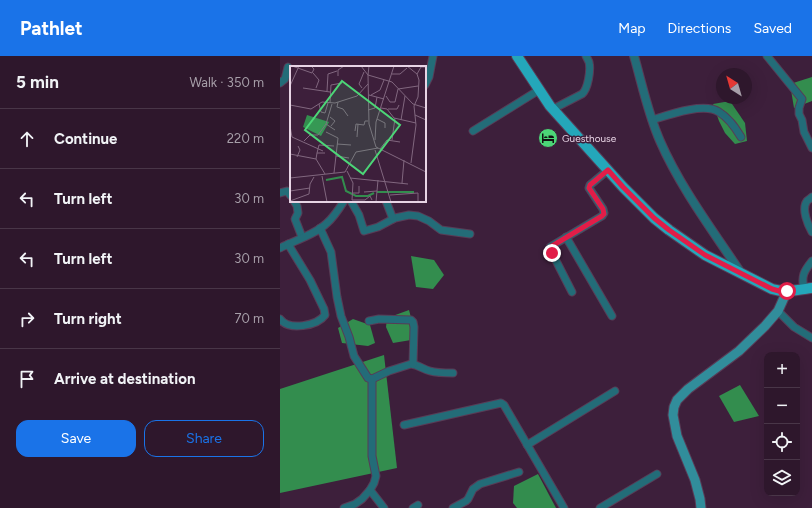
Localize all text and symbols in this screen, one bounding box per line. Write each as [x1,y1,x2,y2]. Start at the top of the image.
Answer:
text: Pathlet [20,17,83,40]
text: Map [618,20,646,37]
text: Directions [668,20,731,37]
text: Saved [753,20,792,37]
inset map [290,66,426,202]
north arrow [716,68,752,104]
text: 5 min [16,72,59,92]
text: Walk · 350 m [189,75,264,90]
hotel icon: Guesthouse [537,127,559,149]
icon: ahead [16,128,38,150]
text: Continue [54,130,117,148]
text: 220 m [227,131,264,146]
place label: Guesthouse [562,132,617,145]
icon: left [16,188,38,210]
text: Turn left [54,190,112,208]
text: 30 m [234,191,264,206]
route end [543,244,561,262]
icon: left [16,248,38,270]
text: Turn left [54,250,112,268]
text: 30 m [234,251,264,266]
route start [778,282,796,300]
icon: right [16,308,38,330]
text: Turn right [54,310,122,328]
text: 70 m [234,311,264,326]
map controls [764,352,800,496]
button: + [764,352,800,388]
icon: arrive [16,368,38,390]
text: Arrive at destination [54,370,195,388]
button: − [764,388,800,424]
button: Save [16,420,136,457]
button: Share [144,420,264,457]
button: locate [764,424,800,460]
button: layers [764,460,800,496]

